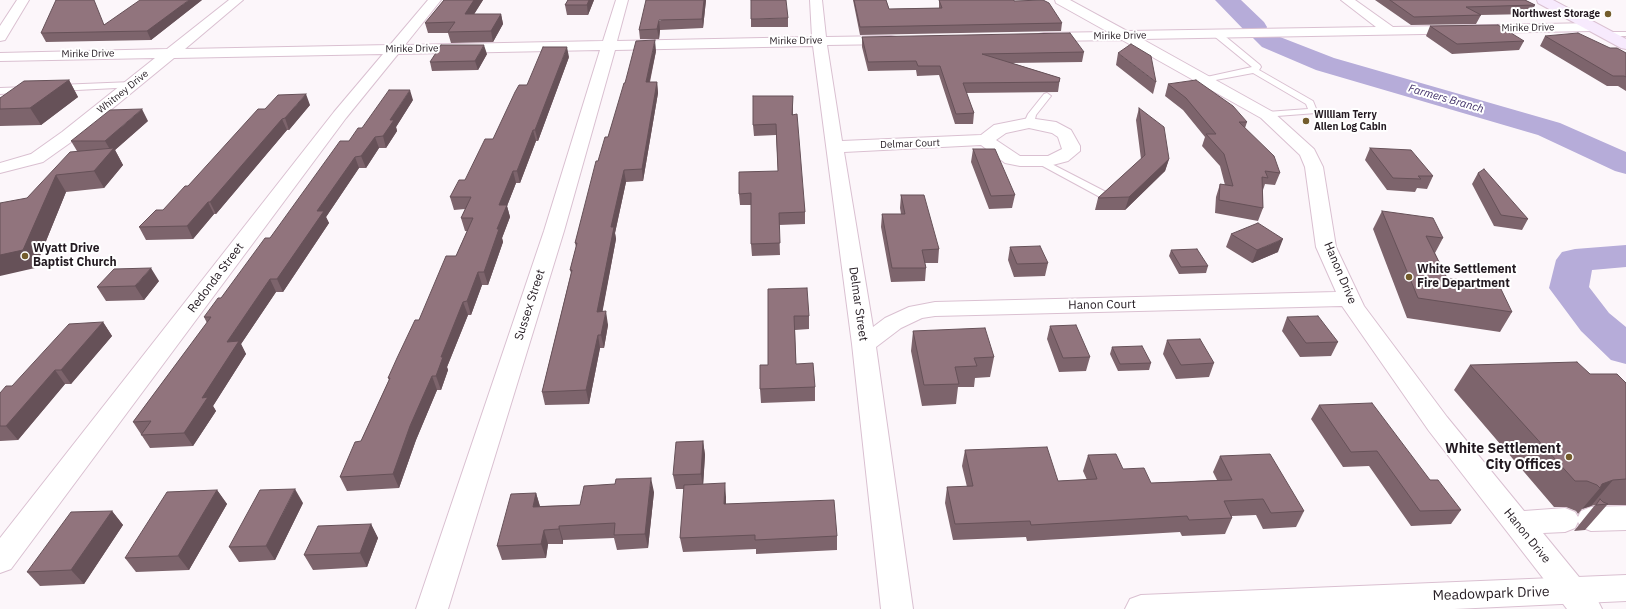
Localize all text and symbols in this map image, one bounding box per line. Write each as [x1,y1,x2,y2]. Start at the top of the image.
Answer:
place label: Northwest Storage [1512,8,1600,20]
marker: Northwest Storage [1603,9,1613,19]
street label: Mirike Drive [1501,22,1555,34]
street label: Mirike Drive [1093,30,1147,42]
street label: Mirike Drive [769,35,823,47]
street label: Mirike Drive [385,43,439,55]
street label: Mirike Drive [61,48,115,60]
street label: Whitney Drive [95,68,151,116]
water label: Farmers Branch [1407,82,1485,116]
place label: William Terry Allen Log Cabin [1314,109,1387,132]
marker: William Terry Allen Log Cabin [1301,116,1311,126]
street label: Delmar Court [880,137,940,151]
street label: Redonda Street [185,240,247,316]
street label: Hanon Drive [1320,240,1360,306]
place label: Wyatt Drive Baptist Church [33,242,117,270]
marker: Wyatt Drive Baptist Church [20,251,30,261]
place label: White Settlement Fire Department [1417,263,1516,291]
street label: Delmar Street [846,266,870,342]
street label: Sussex Street [512,268,548,342]
marker: White Settlement Fire Department [1404,272,1414,282]
street label: Hanon Court [1068,297,1136,313]
place label: White Settlement City Offices [1445,441,1561,474]
marker: White Settlement City Offices [1564,452,1574,462]
street label: Hanon Drive [1501,506,1553,566]
street label: Meadowpark Drive [1432,584,1550,604]

